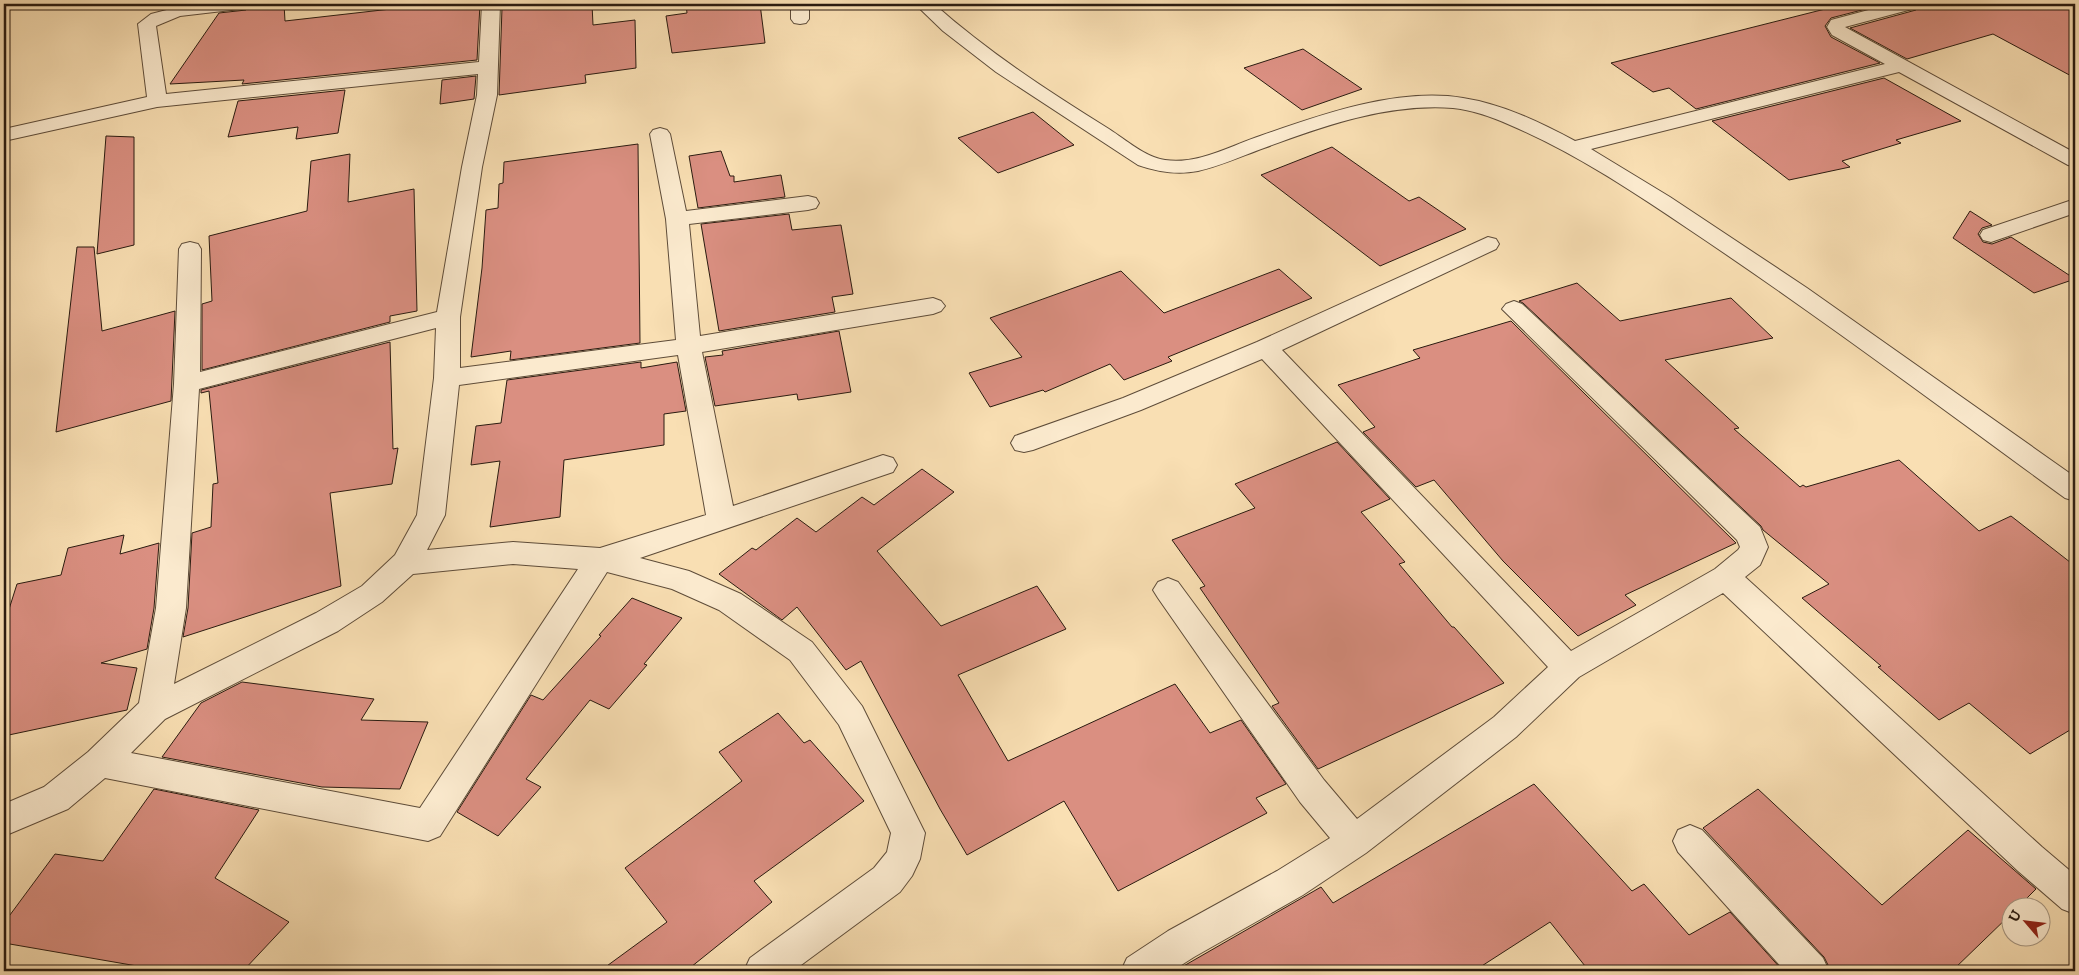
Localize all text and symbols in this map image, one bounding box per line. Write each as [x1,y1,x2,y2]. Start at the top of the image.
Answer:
north arrow [2002,898,2052,948]
text: U [2005,907,2026,925]

